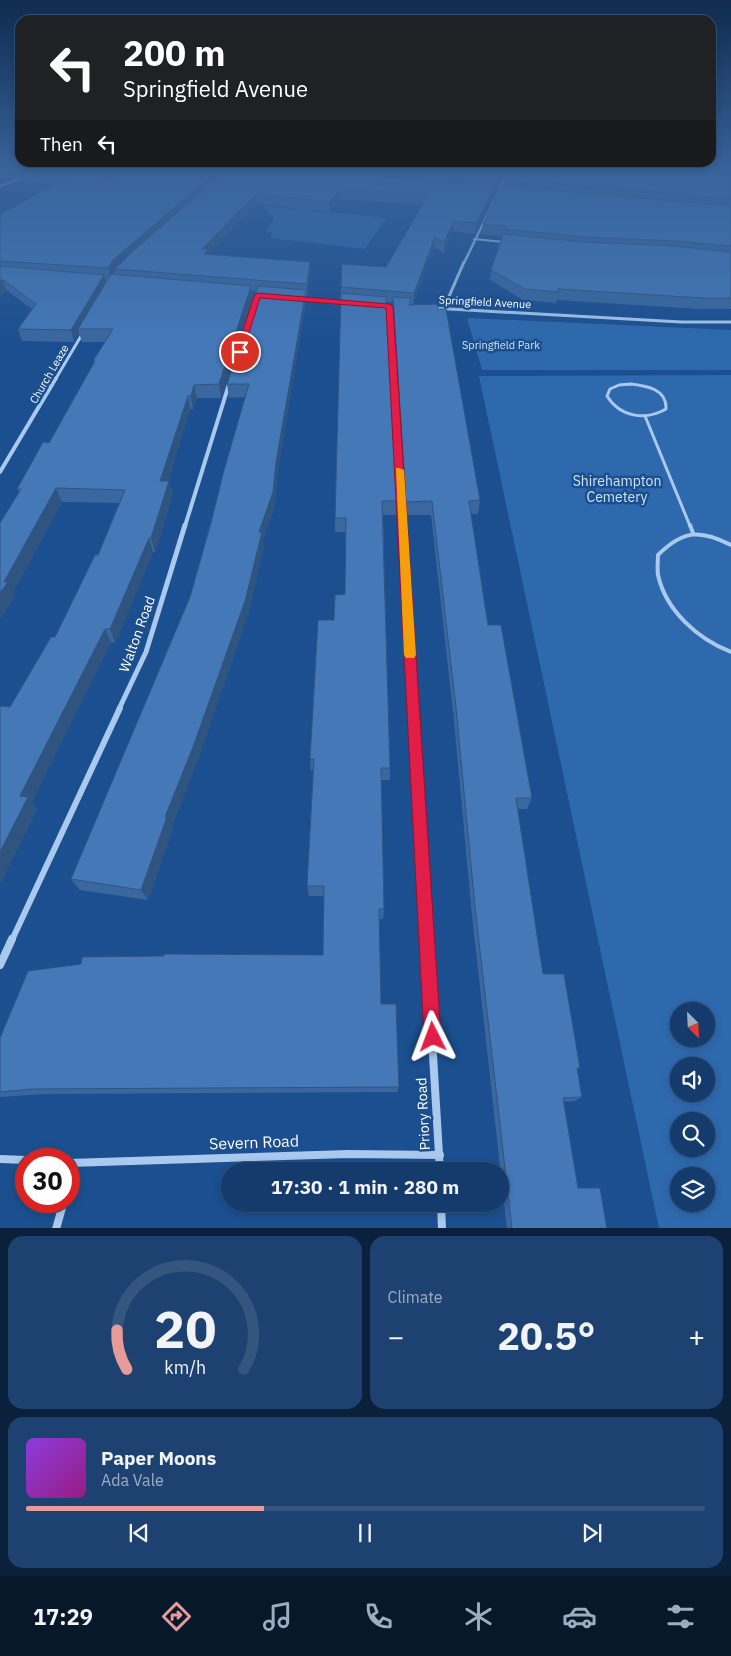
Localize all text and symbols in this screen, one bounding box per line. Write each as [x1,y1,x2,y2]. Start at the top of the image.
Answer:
text: 200 m [123,30,226,76]
icon: left [40,35,105,100]
text: Springfield Avenue [123,74,308,103]
icon: left [93,130,121,158]
text: Then [40,132,83,156]
street label: Springfield Avenue [438,293,532,311]
pin [219,331,261,373]
icon: arrive [226,338,254,366]
park label: Springfield Park [462,338,540,352]
street label: Church Leaze [26,342,72,406]
park label: Shirehampton Cemetery [573,472,661,506]
street label: Walton Road [115,593,159,675]
north arrow [670,1002,715,1048]
map controls [670,1002,715,1212]
position arrow [406,1010,458,1062]
button: sound [670,1057,715,1102]
street label: Priory Road [412,1077,434,1151]
button: search [670,1112,715,1157]
street label: Severn Road [209,1130,299,1154]
speed limit sign: 30 [15,1148,80,1213]
button: layers [670,1167,715,1212]
text: 17:30 · 1 min · 280 m [271,1175,459,1199]
text: Climate [388,1287,443,1307]
text: 20 [154,1295,216,1362]
text: 20.5° [497,1311,595,1360]
text: − [388,1318,404,1355]
text: + [688,1318,705,1355]
text: km/h [164,1356,206,1379]
text: Paper Moons [101,1446,216,1470]
text: Ada Vale [101,1470,164,1490]
icon: previous [125,1519,153,1547]
icon: pause [351,1519,379,1547]
icon: next [578,1519,606,1547]
icon: directions [159,1599,194,1634]
icon: music [260,1599,295,1634]
icon: phone [361,1599,396,1634]
icon: climate [461,1599,496,1634]
icon: car [562,1599,597,1634]
icon: filters [663,1599,698,1634]
text: 17:29 [33,1602,93,1631]

